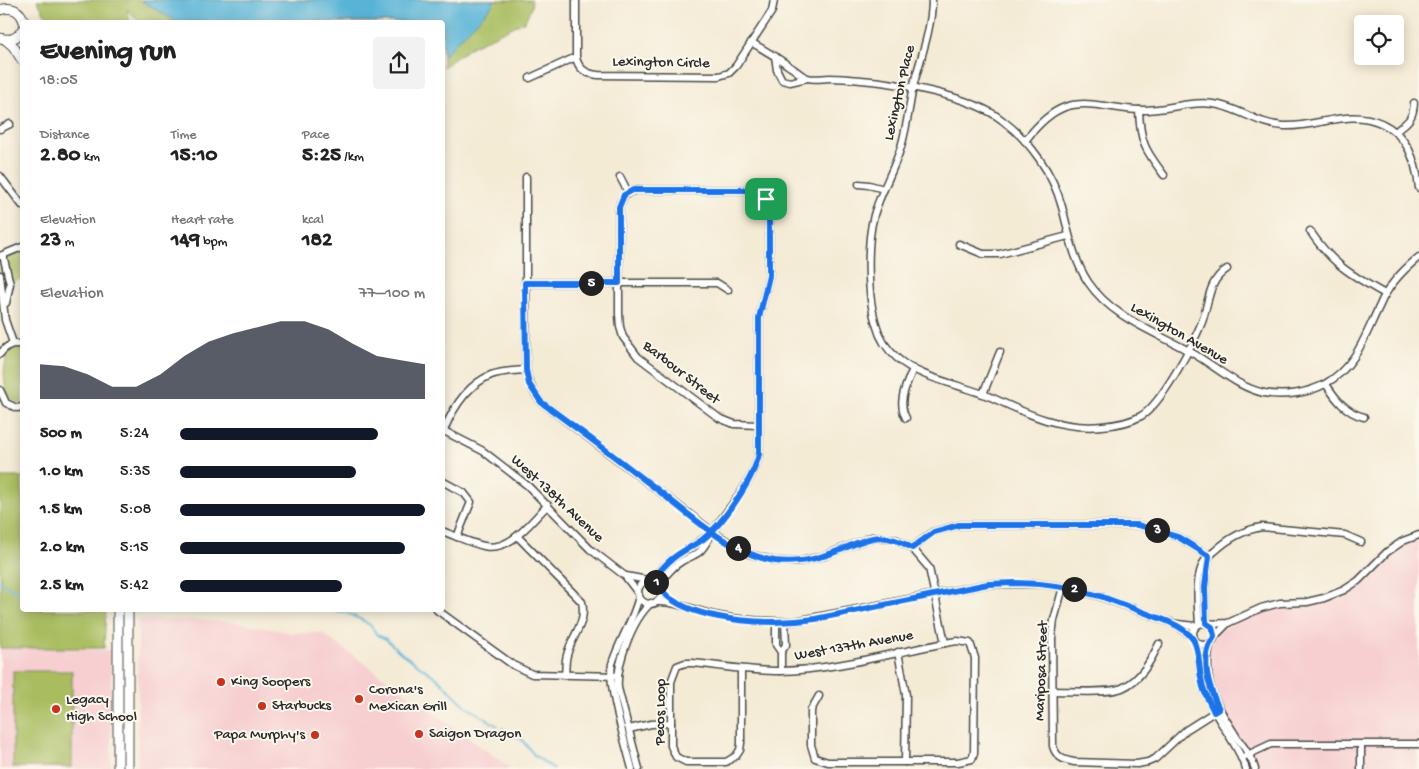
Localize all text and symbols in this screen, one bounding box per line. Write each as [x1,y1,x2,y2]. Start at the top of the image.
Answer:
map controls [1354,15,1404,65]
button: locate [1354,15,1404,65]
text: Evening run [40,36,176,69]
button: share [373,37,425,89]
street label: Lexington Place [880,43,920,142]
street label: Lexington Circle [612,53,710,73]
text: 18:05 [40,72,78,91]
text: Distance [40,127,89,144]
text: Time [171,127,197,144]
text: Pace [302,127,329,144]
text: 2.80 [40,144,80,169]
text: 15:10 [171,144,218,169]
text: 5:25 [302,144,341,169]
text: km [80,149,100,166]
text: /km [341,149,364,166]
pin [745,178,787,220]
icon: arrive [752,185,780,213]
text: Elevation [40,212,96,229]
text: Heart rate [171,212,234,229]
text: kcal [302,212,324,229]
text: 23 [40,229,61,254]
text: 149 [171,229,200,254]
text: 182 [302,229,332,254]
text: m [61,234,74,251]
text: bpm [200,234,227,251]
pin: 5 [578,270,604,296]
text: 5 [588,275,595,292]
text: Elevation [40,285,104,304]
text: 77–100 m [359,285,425,304]
street label: Lexington Avenue [1127,299,1231,369]
street label: Barbour Street [638,337,725,410]
text: 500 m [40,425,82,444]
text: 5:24 [120,425,149,444]
street label: West 138th Avenue [507,451,607,547]
text: 1.0 km [40,463,83,482]
text: 5:35 [120,463,150,482]
text: 1.5 km [40,501,82,520]
text: 5:08 [120,501,151,520]
pin: 3 [1144,518,1170,542]
text: 3 [1154,522,1161,539]
pin: 4 [726,536,750,560]
text: 2.0 km [40,539,84,558]
text: 5:15 [120,539,148,558]
text: 4 [735,540,742,557]
pin: 1 [644,570,668,594]
text: 1 [654,574,659,591]
pin: 2 [1062,576,1086,602]
text: 2.5 km [40,577,84,596]
text: 5:42 [120,577,149,596]
text: 2 [1071,581,1078,598]
street label: Mariposa Street [1031,619,1053,721]
street label: West 137th Avenue [793,627,915,665]
place label: King Soopers [231,673,311,691]
marker: King Soopers [215,676,227,688]
street label: Pecos Loop [651,678,671,746]
place label: Corona's Mexican Grill [369,681,447,716]
place label: Legacy High School [66,691,137,726]
marker: Corona's Mexican Grill [353,693,365,705]
place label: Starbucks [272,697,331,715]
marker: Starbucks [256,700,268,712]
marker: Legacy High School [50,703,62,715]
place label: Saigon Dragon [429,725,521,743]
place label: Papa Murphy's [213,726,305,744]
marker: Saigon Dragon [413,728,425,740]
marker: Papa Murphy's [309,729,321,741]

